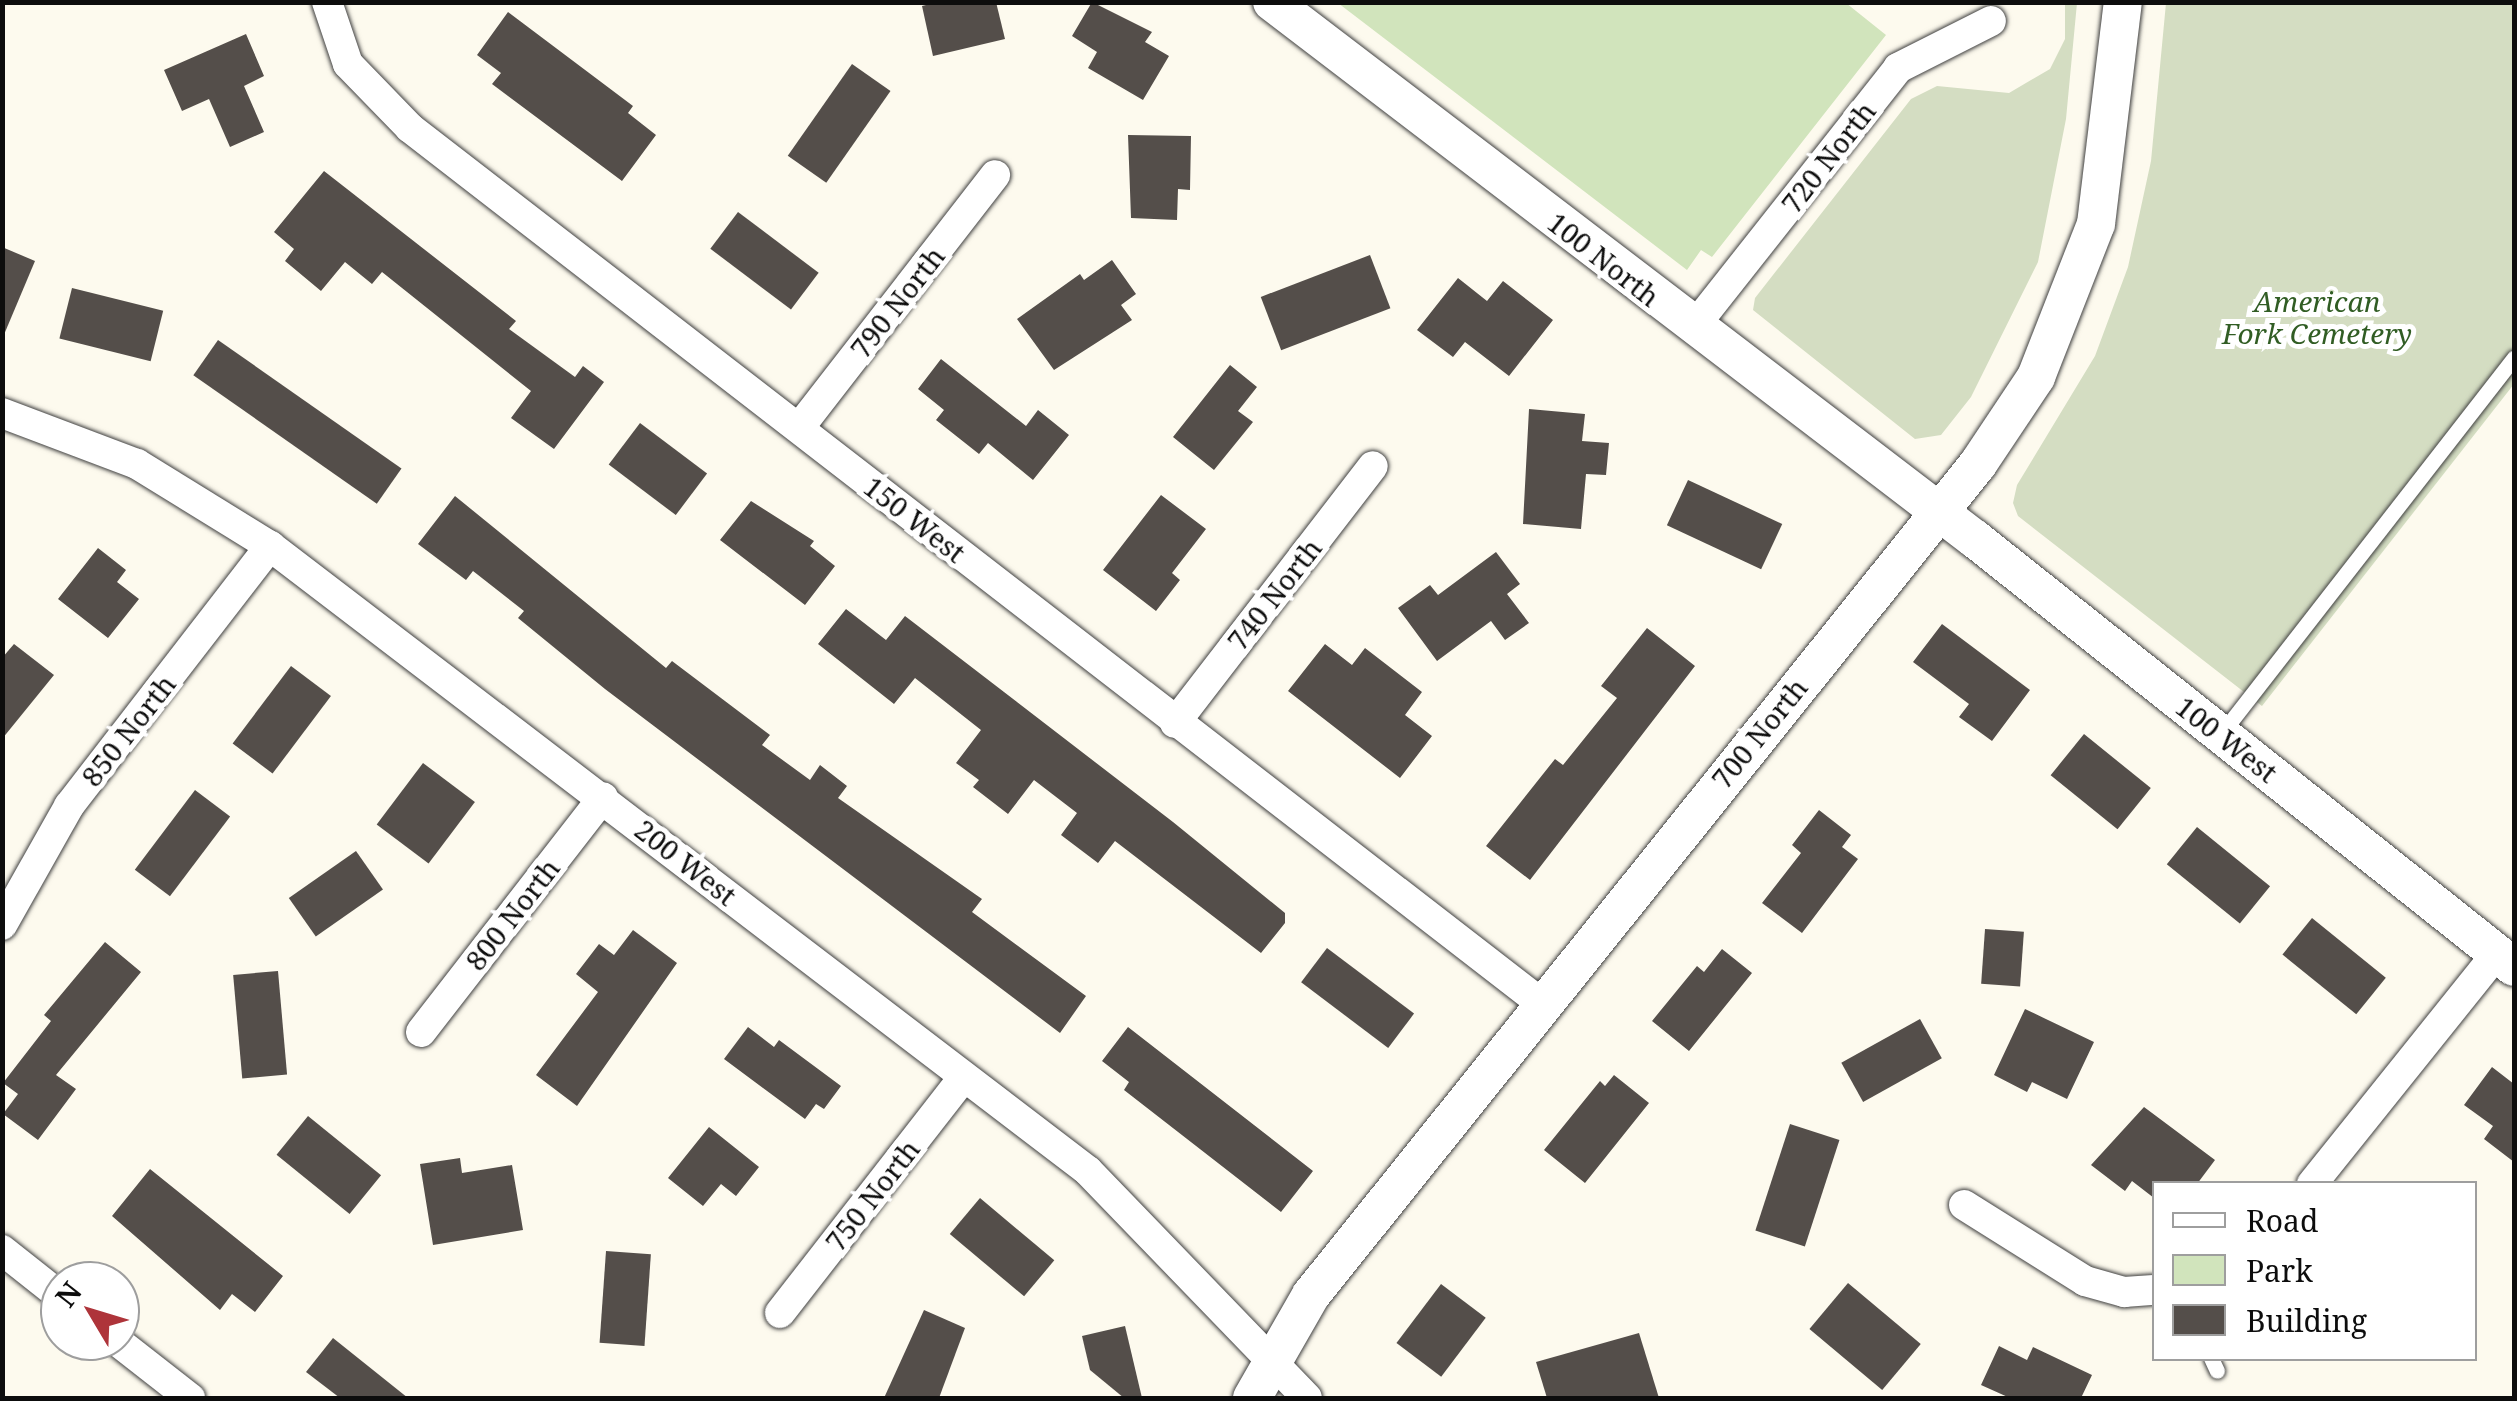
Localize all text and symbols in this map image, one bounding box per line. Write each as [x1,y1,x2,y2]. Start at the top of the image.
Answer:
street label: 720 North [1774,94,1882,220]
street label: 100 North [1541,205,1667,313]
street label: 790 North [843,239,951,365]
park label: American Fork Cemetery [2222,284,2412,350]
street label: 150 West [858,469,972,569]
street label: 740 North [1220,531,1328,657]
street label: 850 North [74,667,182,793]
street label: 700 North [1704,671,1814,795]
street label: 100 West [2170,689,2284,789]
street label: 200 West [629,812,743,912]
street label: 800 North [458,851,566,977]
street label: 750 North [818,1132,926,1258]
legend [2152,1181,2477,1361]
text: Road [2246,1200,2318,1241]
text: Park [2246,1250,2313,1291]
north arrow [40,1261,140,1361]
text: N [46,1273,90,1314]
text: Building [2246,1300,2367,1341]

